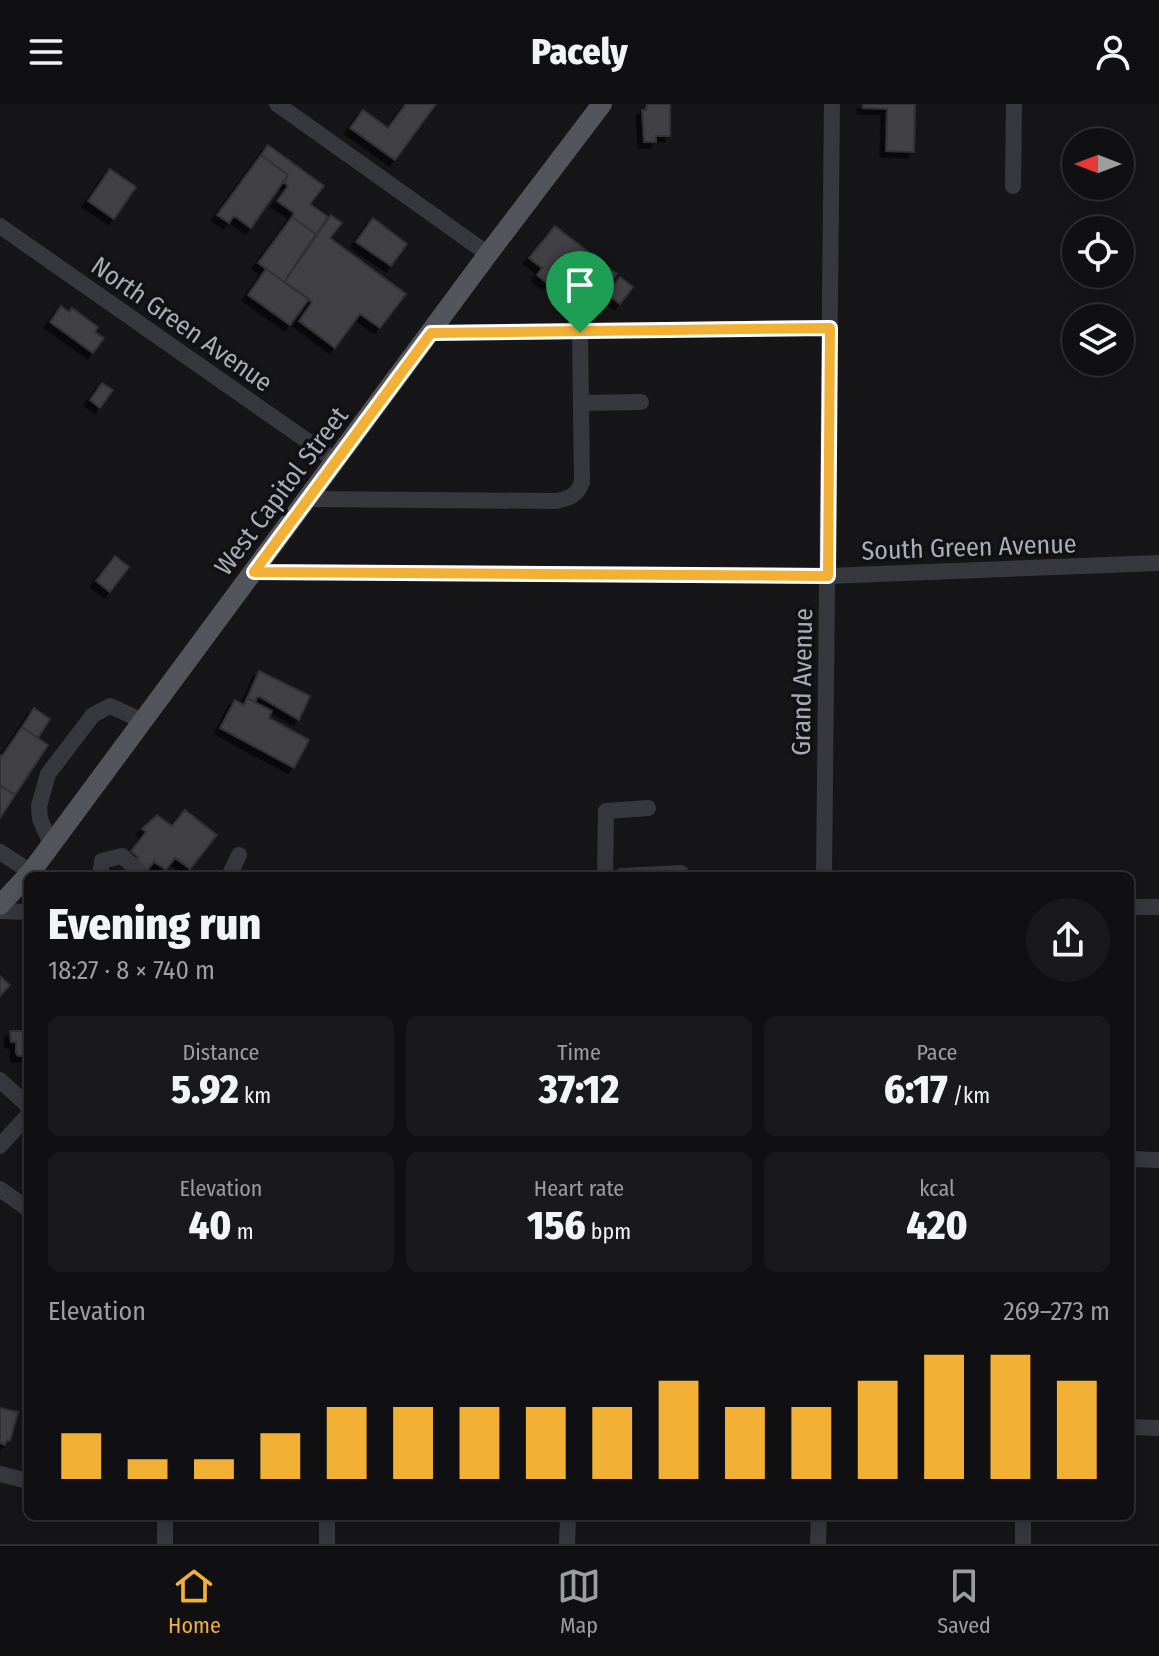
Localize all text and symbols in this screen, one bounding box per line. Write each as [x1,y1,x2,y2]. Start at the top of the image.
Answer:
icon: menu [24,30,68,74]
text: Pacely [531,30,628,74]
icon: person [1091,30,1135,74]
north arrow [1062,128,1134,200]
map controls [1062,128,1134,376]
button: locate [1062,216,1134,288]
street label: North Green Avenue [85,250,278,398]
pin [546,251,614,333]
icon: arrive [558,263,602,307]
button: layers [1062,304,1134,376]
street label: West Capitol Street [208,401,355,582]
street label: South Green Avenue [861,528,1077,567]
street label: Grand Avenue [786,608,819,756]
text: Evening run [48,898,261,951]
button: share [1026,898,1110,982]
text: 18:27 · 8 × 740 m [48,955,215,986]
text: Distance [182,1039,260,1066]
text: Time [557,1039,601,1066]
text: Pace [916,1039,958,1066]
text: 5.92 [171,1066,239,1114]
text: 37:12 [539,1066,619,1114]
text: 6:17 [884,1066,948,1114]
text: km [239,1082,271,1109]
text: /km [948,1082,990,1109]
text: Elevation [180,1175,262,1202]
text: Heart rate [534,1175,624,1202]
text: kcal [919,1175,955,1202]
text: 40 [188,1202,232,1250]
text: 156 [527,1202,586,1250]
text: 420 [906,1202,968,1250]
text: m [232,1218,254,1245]
text: bpm [586,1218,631,1245]
text: Elevation [48,1296,146,1327]
text: 269–273 m [1003,1296,1110,1327]
tab: Home [168,1564,221,1639]
tab: Map [557,1564,601,1639]
tab: Saved [937,1564,991,1639]

